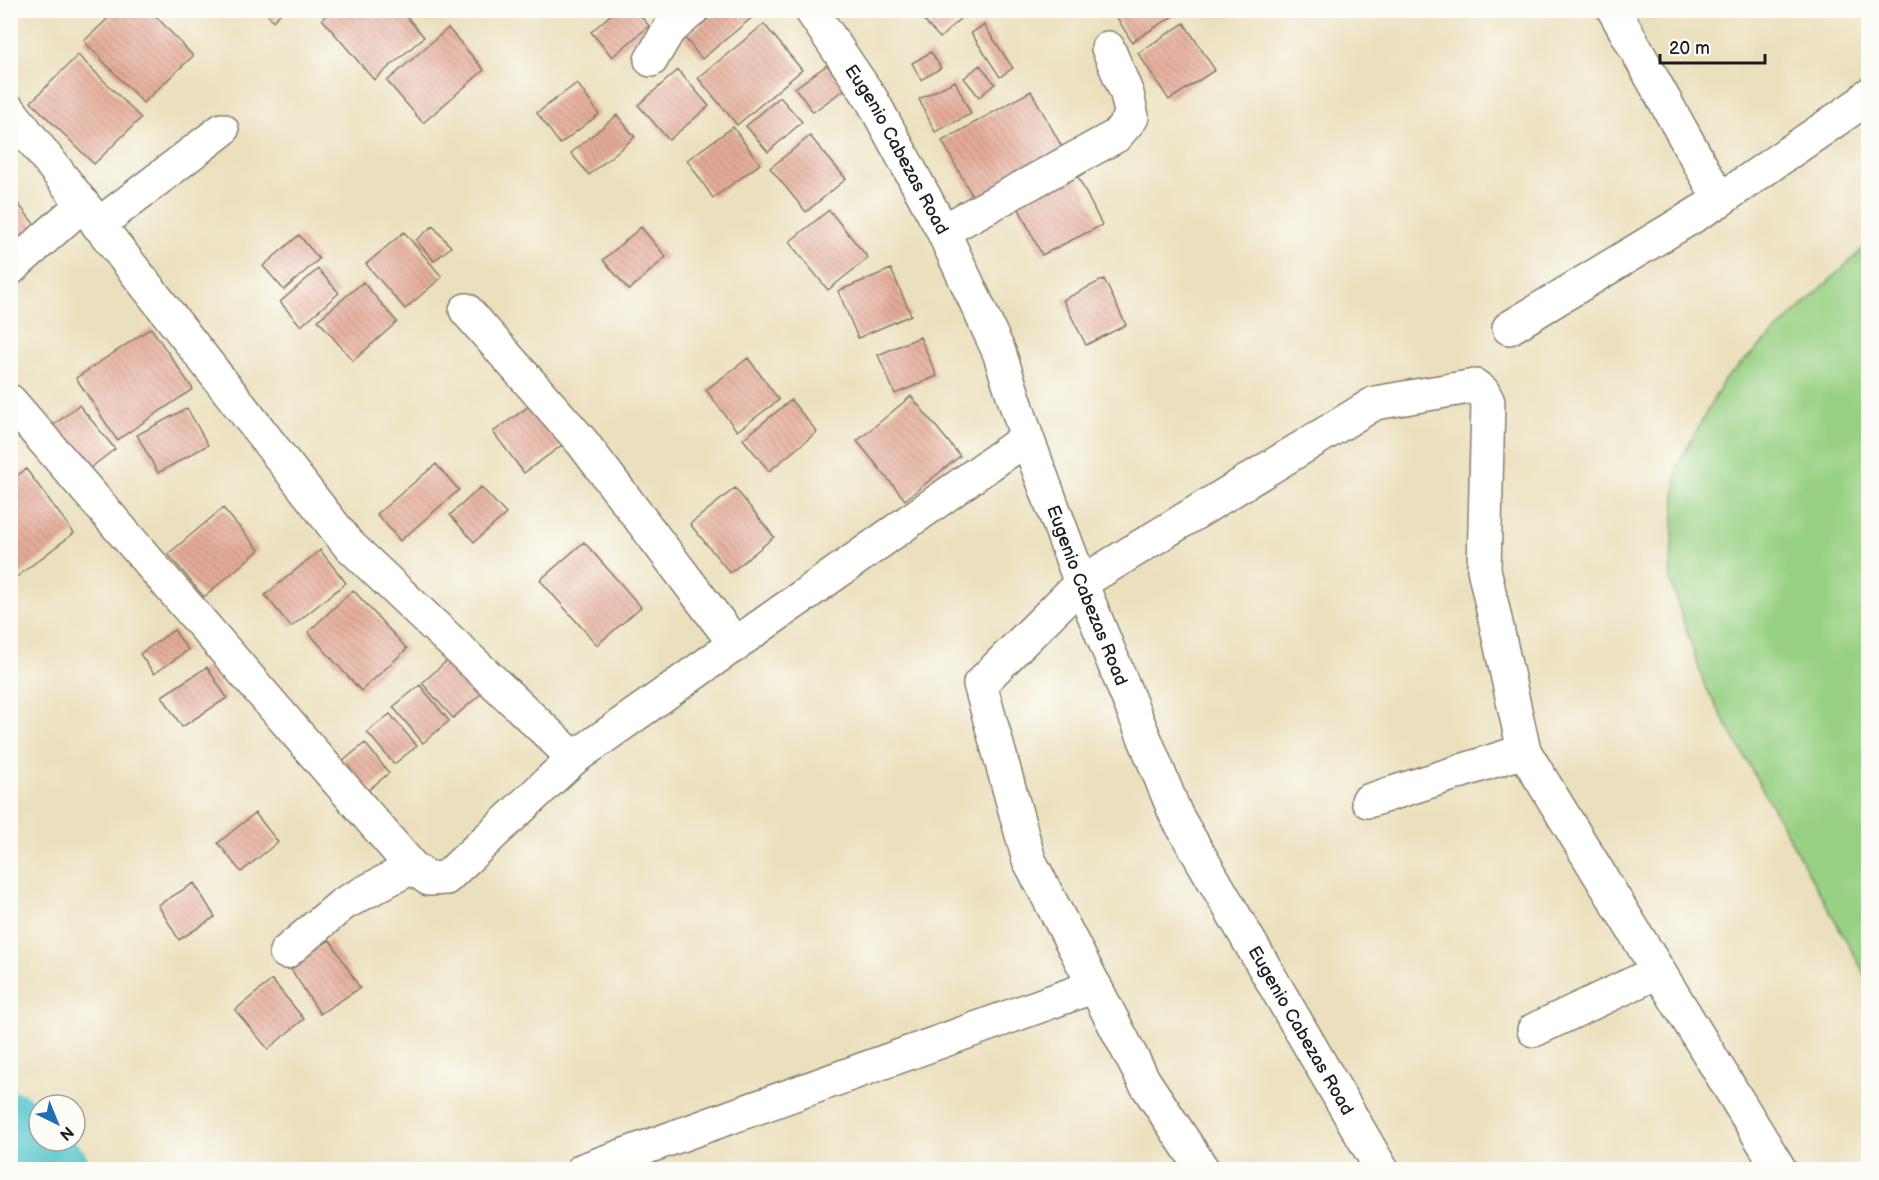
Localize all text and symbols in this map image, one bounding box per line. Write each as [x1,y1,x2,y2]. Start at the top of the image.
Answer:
scale bar [1660,27,1765,65]
text: 20 m [1669,38,1710,59]
street label: Eugenio Cabezas Road [840,61,953,238]
street label: Eugenio Cabezas Road [1042,503,1132,689]
street label: Eugenio Cabezas Road [1243,942,1358,1119]
north arrow [27,1093,87,1153]
text: N [55,1122,77,1144]

